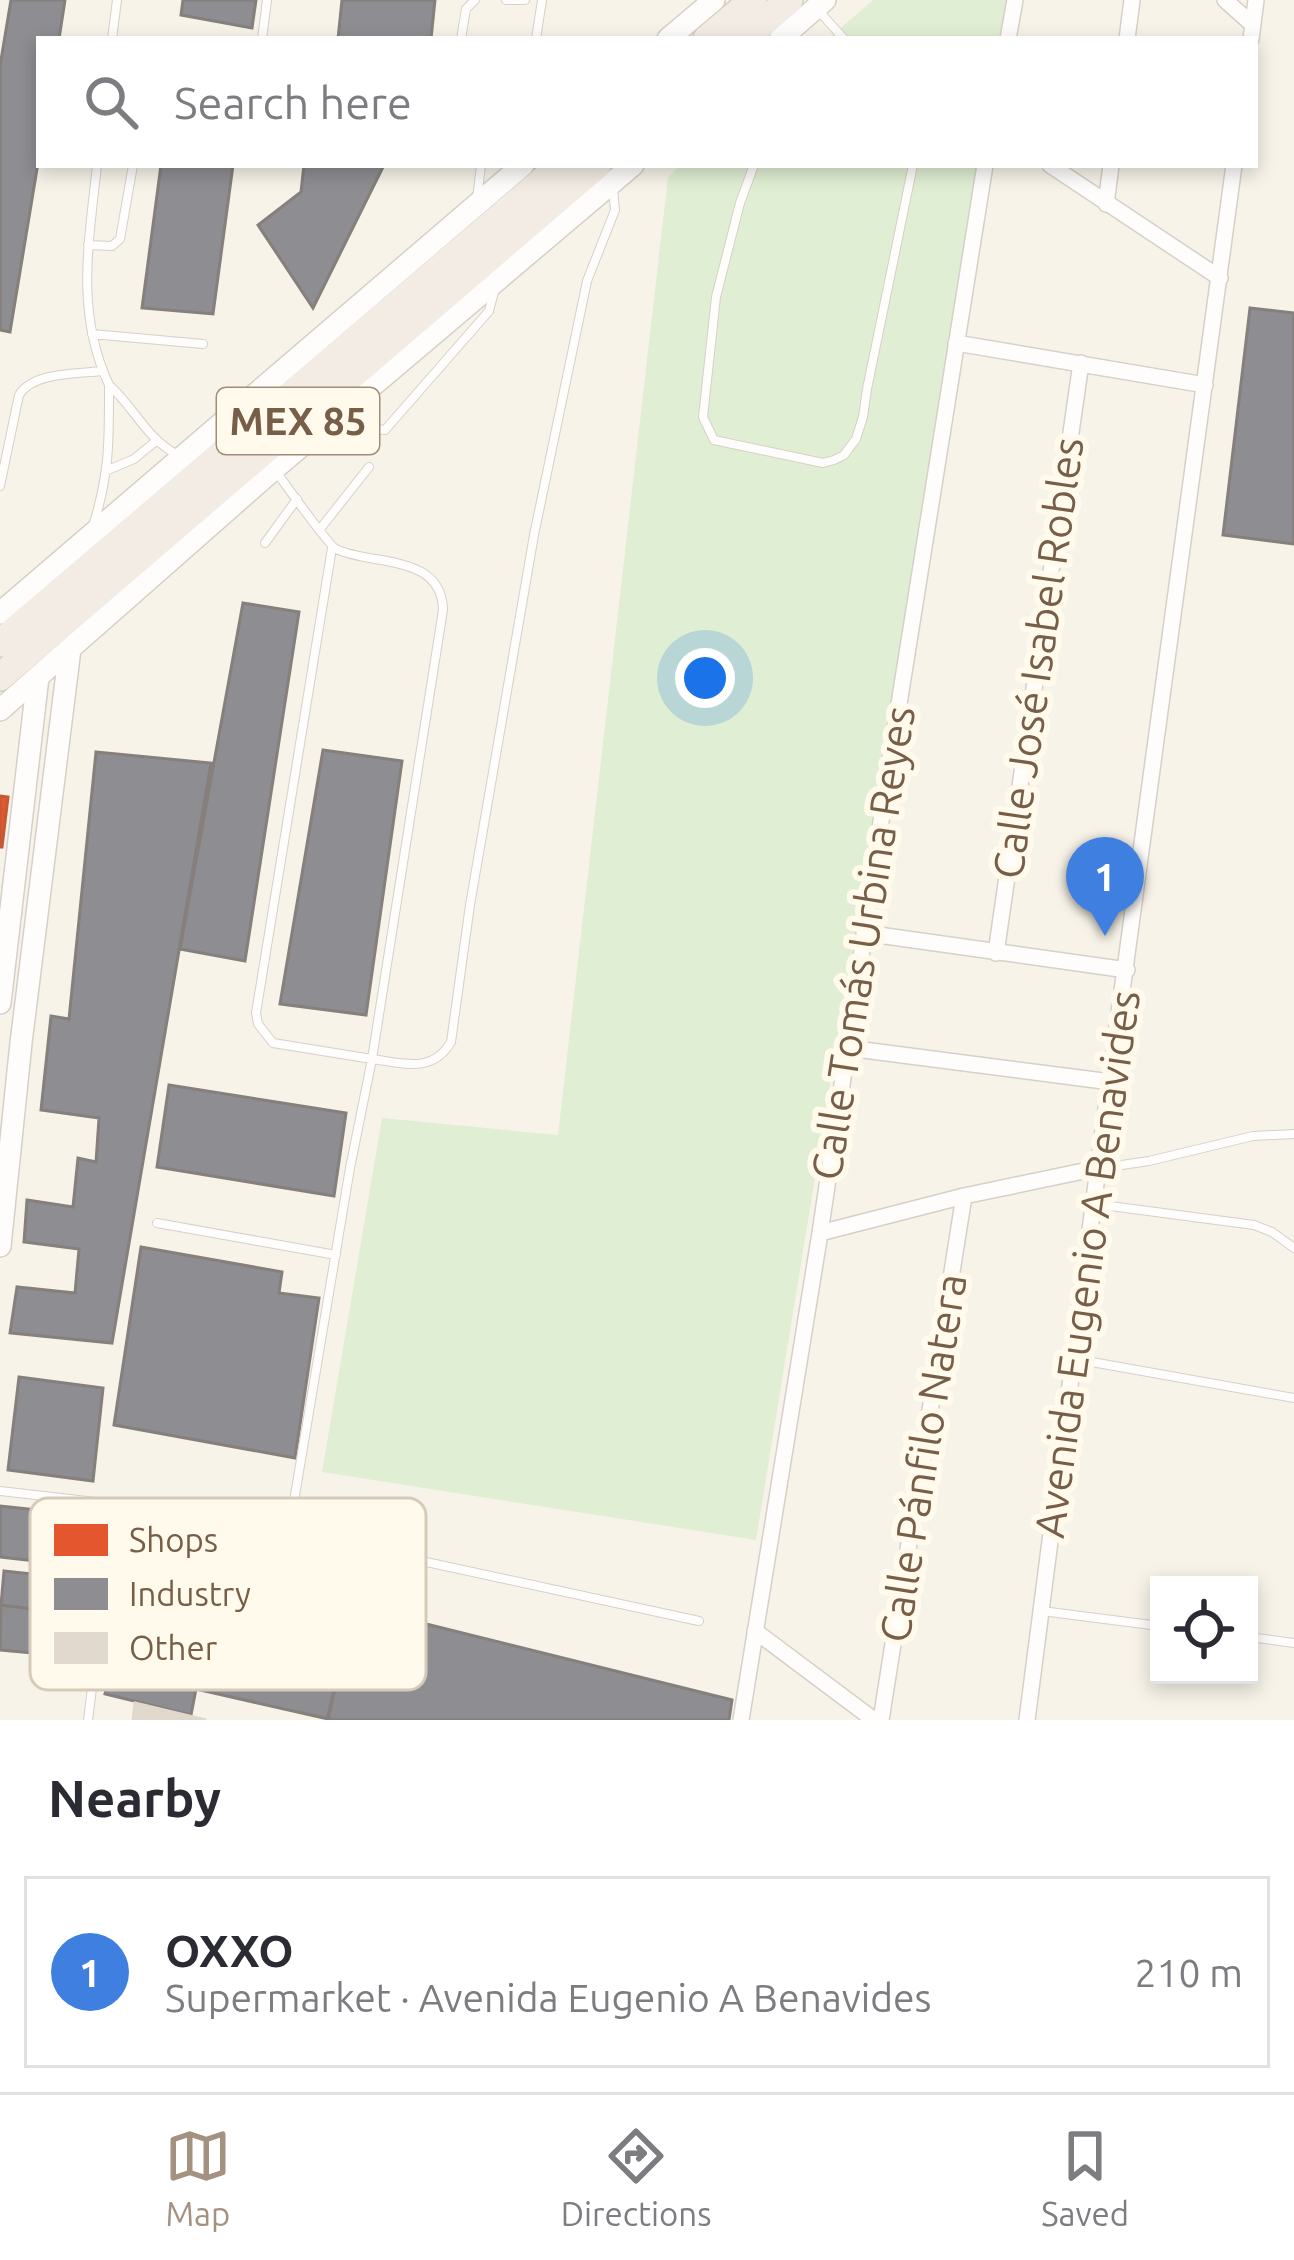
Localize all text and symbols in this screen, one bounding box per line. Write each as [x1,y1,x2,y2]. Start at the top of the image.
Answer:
search box [36,36,1258,168]
icon: search [78,69,144,135]
text: Search here [174,77,412,128]
road number: MEX 85 [217,388,379,454]
street label: Calle José Isabel Robles [983,434,1092,882]
your location [675,648,735,708]
street label: Calle Tomás Urbina Reyes [802,703,923,1183]
pin: 1 [1066,837,1144,936]
street label: Avenida Eugenio A Benavides [1025,987,1148,1541]
street label: Calle Pánfilo Natera [870,1270,975,1646]
legend [30,1498,426,1690]
text: Shops [129,1521,218,1558]
text: Industry [129,1575,251,1612]
map controls [1150,1576,1258,1684]
button: locate [1150,1576,1258,1684]
text: Other [129,1629,218,1666]
text: Nearby [48,1769,221,1827]
text: OXXO [165,1925,294,1976]
text: 1 [79,1951,101,1994]
text: 210 m [1134,1951,1243,1994]
text: Supermarket · Avenida Eugenio A Benavides [165,1976,931,2019]
tab: Map [165,2123,231,2232]
tab: Directions [561,2123,711,2232]
tab: Saved [1041,2123,1129,2232]

